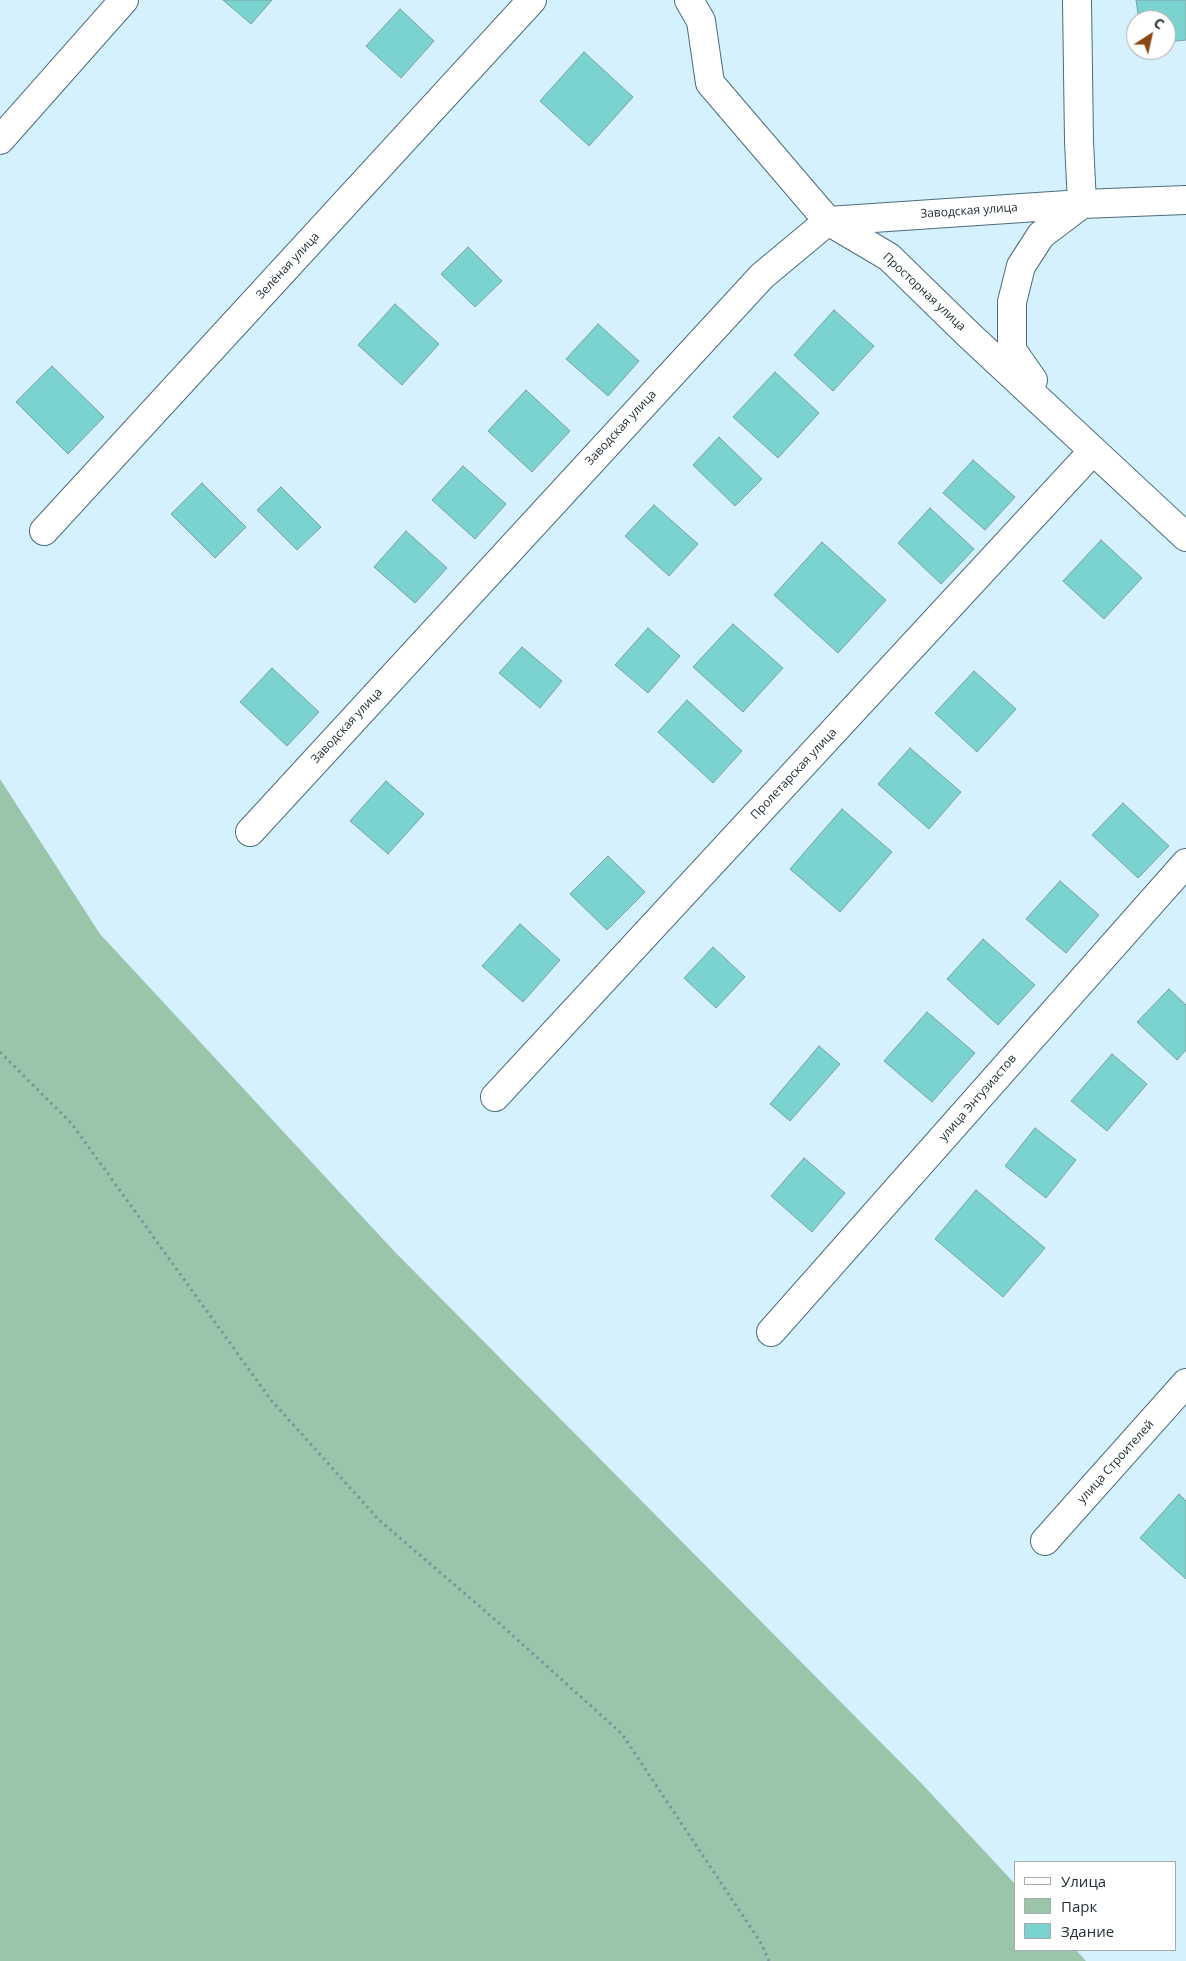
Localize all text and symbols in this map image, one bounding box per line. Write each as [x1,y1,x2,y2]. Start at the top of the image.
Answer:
north arrow [1126,10,1176,60]
text: С [1150,13,1168,33]
street label: Заводская улица [920,200,1018,222]
street label: Зелёная улица [253,230,323,302]
street label: Просторная улица [880,250,968,334]
street label: Заводская улица [582,387,660,469]
street label: Заводская улица [308,685,386,767]
street label: Пролетарская улица [748,725,840,823]
street label: улица Энтузиастов [936,1052,1020,1144]
street label: улица Строителей [1075,1417,1157,1507]
legend [1014,1861,1176,1951]
text: Улица [1061,1871,1106,1891]
text: Парк [1061,1896,1097,1916]
text: Здание [1061,1921,1114,1941]

